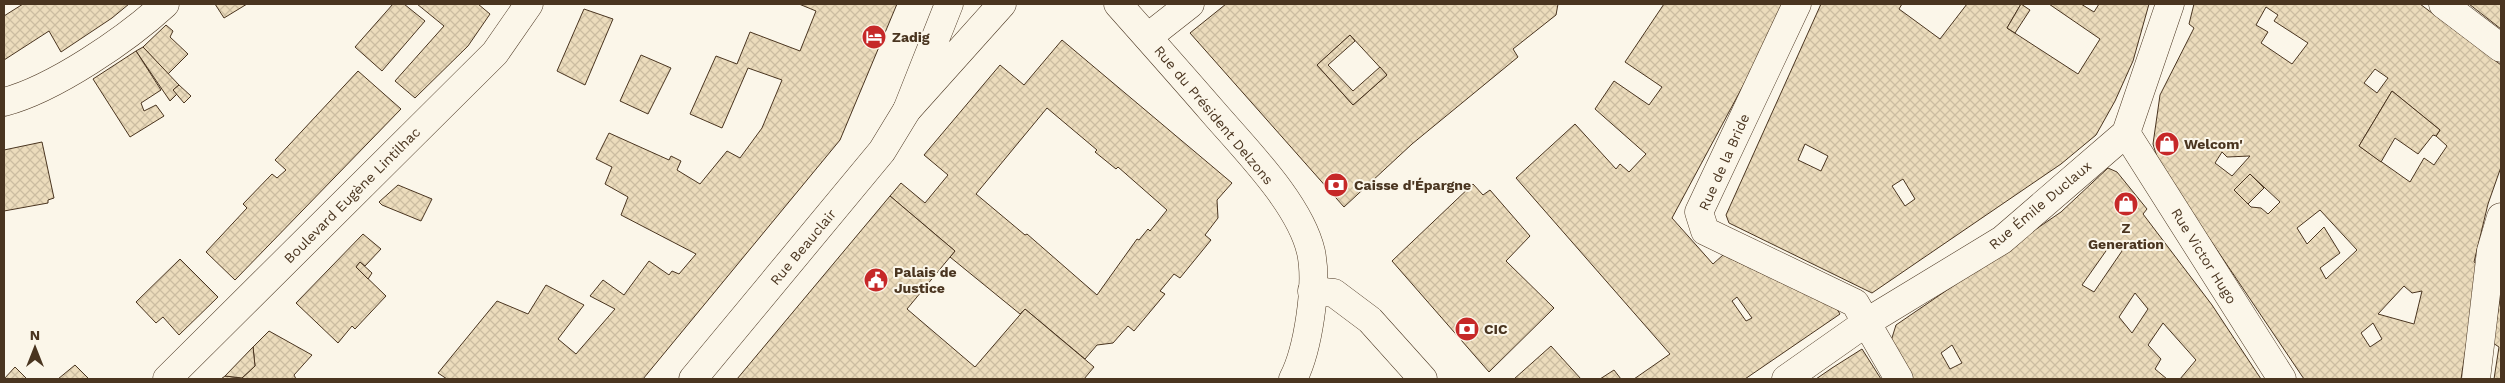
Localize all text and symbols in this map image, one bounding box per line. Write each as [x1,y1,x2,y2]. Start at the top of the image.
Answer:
hotel icon: Zadig [861,24,887,50]
place label: Zadig [892,29,930,45]
street label: Rue du Président Delzons [1151,42,1277,188]
street label: Rue de la Bride [1695,111,1753,213]
street label: Boulevard Eugène Lintilhac [281,124,423,266]
shop icon: Welcom' [2154,131,2180,157]
place label: Welcom' [2184,136,2243,152]
street label: Rue Émile Duclaux [1986,158,2094,252]
bank icon: Caisse d'Épargne [1323,172,1349,198]
place label: Caisse d'Épargne [1354,177,1471,193]
shop icon: Z Generation [2113,191,2139,217]
street label: Rue Victor Hugo [2168,205,2240,307]
street label: Rue Beauclair [767,206,839,288]
place label: Z Generation [2088,220,2164,252]
place label: Palais de Justice [894,264,957,296]
public building icon: Palais de Justice [863,267,889,293]
bank icon: CIC [1454,316,1480,342]
place label: CIC [1484,321,1508,337]
north arrow [10,323,60,373]
text: N [30,327,40,343]

